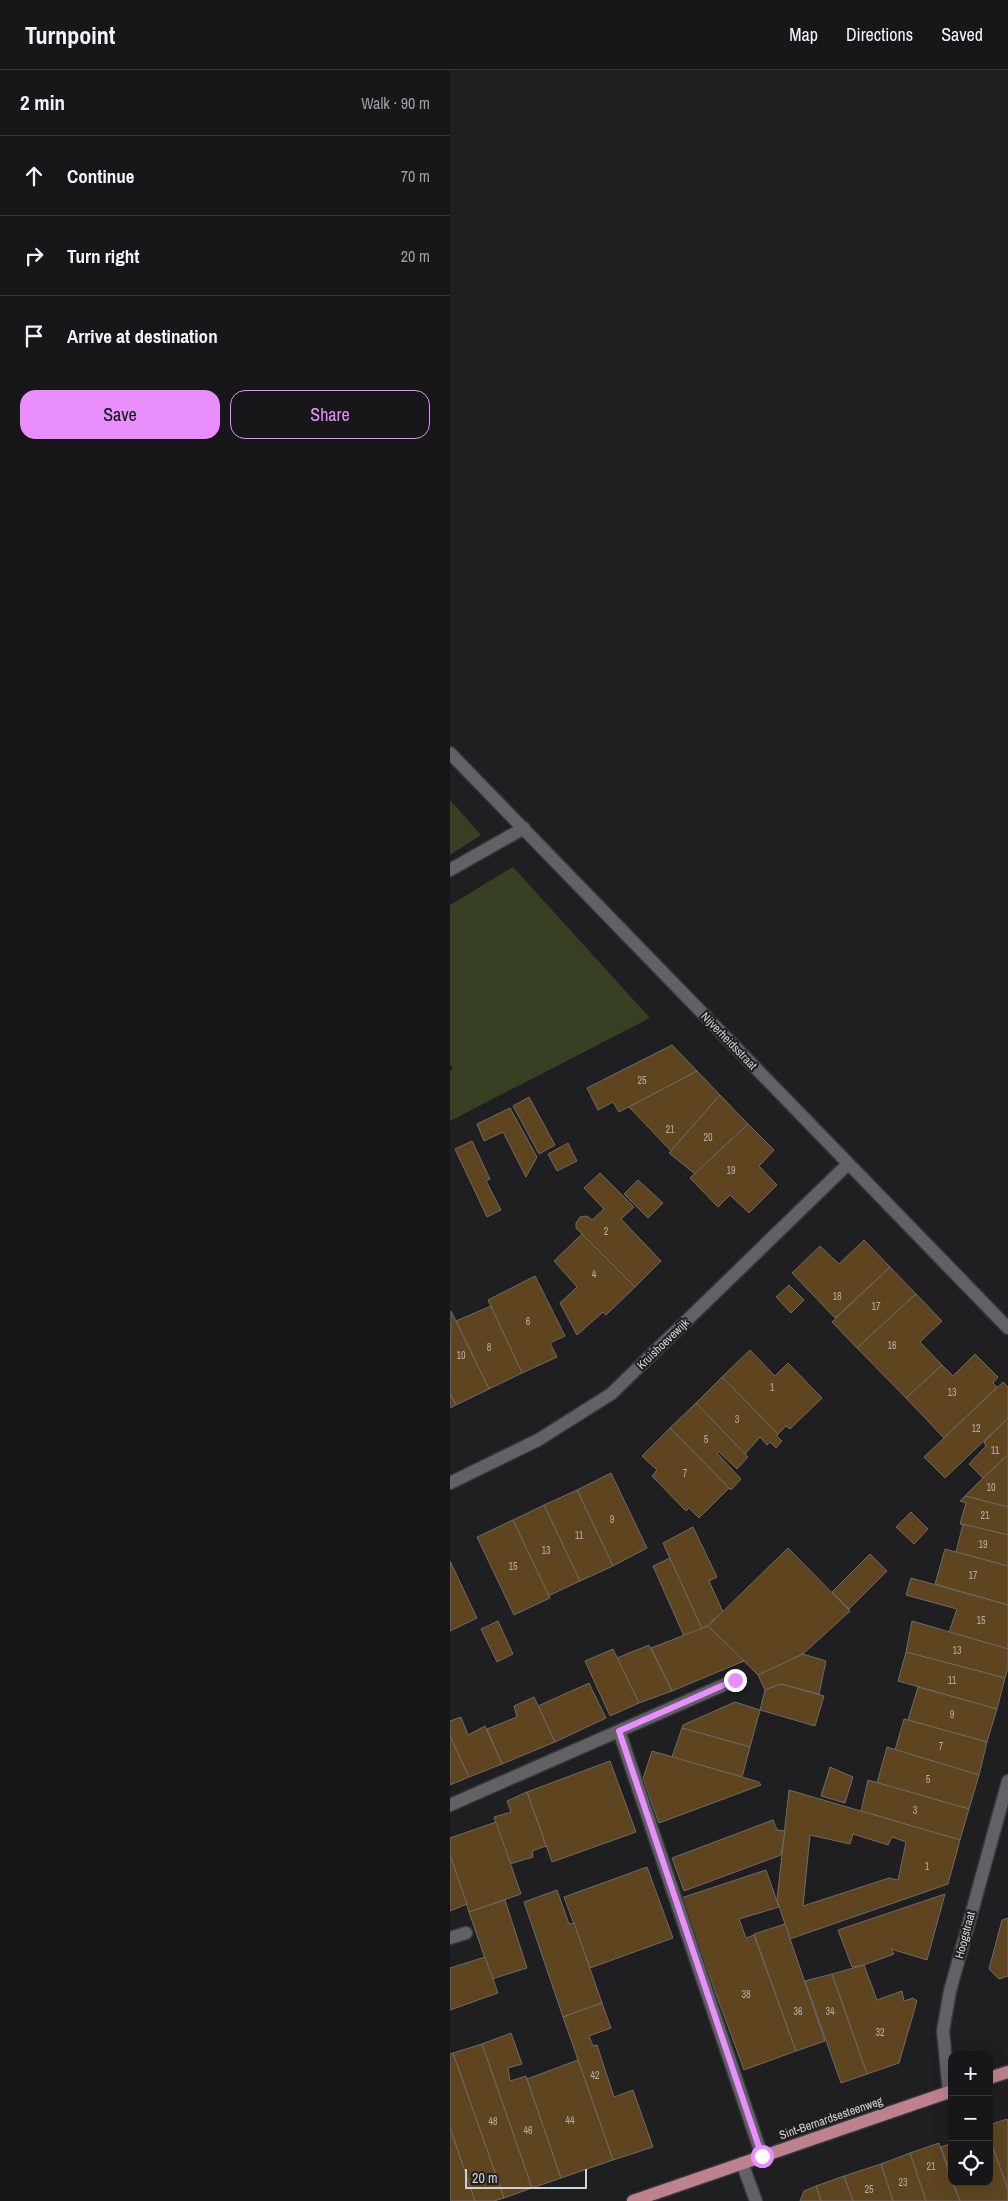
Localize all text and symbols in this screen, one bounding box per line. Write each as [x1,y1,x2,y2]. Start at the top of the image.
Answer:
text: Turnpoint [25,19,115,51]
text: Map [789,22,818,47]
text: Directions [846,22,913,47]
text: Saved [941,22,983,47]
text: 2 min [20,88,65,117]
text: Walk · 90 m [361,92,430,114]
icon: ahead [20,162,48,190]
text: Continue [67,163,135,189]
text: 70 m [401,165,430,187]
icon: right [20,242,48,270]
text: Turn right [67,243,139,269]
text: 20 m [401,245,430,267]
icon: arrive [20,322,48,350]
text: Arrive at destination [67,323,218,349]
button: Save [20,390,220,439]
button: Share [230,390,430,439]
street label: Nijverheidsstraat [697,1009,761,1073]
house number: 25 [637,1074,647,1087]
house number: 21 [665,1123,675,1136]
house number: 20 [703,1131,713,1144]
house number: 19 [726,1164,736,1177]
house number: 2 [604,1225,609,1238]
house number: 4 [592,1268,597,1281]
house number: 18 [832,1290,842,1303]
house number: 17 [871,1300,881,1313]
house number: 6 [526,1315,531,1328]
street label: Kruishoevewijk [633,1315,693,1373]
house number: 16 [887,1339,897,1352]
house number: 8 [487,1341,492,1354]
house number: 10 [456,1349,466,1362]
house number: 1 [770,1381,775,1394]
house number: 13 [947,1386,957,1399]
house number: 3 [735,1413,740,1426]
house number: 12 [971,1422,981,1435]
house number: 5 [704,1433,709,1446]
house number: 11 [991,1444,1000,1457]
house number: 7 [683,1467,688,1480]
house number: 10 [986,1481,996,1494]
house number: 21 [980,1509,990,1522]
house number: 9 [610,1513,615,1526]
house number: 11 [575,1529,584,1542]
house number: 19 [978,1538,988,1551]
house number: 13 [541,1544,551,1557]
house number: 15 [508,1560,518,1573]
house number: 17 [968,1569,978,1582]
house number: 15 [976,1614,986,1627]
house number: 13 [952,1644,962,1657]
route end [724,1669,747,1692]
house number: 11 [948,1674,957,1687]
house number: 9 [950,1708,955,1721]
house number: 7 [939,1740,944,1753]
house number: 5 [926,1773,931,1786]
house number: 3 [913,1804,918,1817]
house number: 1 [925,1860,930,1873]
street label: Hoogstraat [951,1909,979,1960]
house number: 38 [741,1988,751,2001]
house number: 36 [793,2005,803,2018]
house number: 34 [825,2005,835,2018]
house number: 32 [875,2026,885,2039]
map controls [948,2051,993,2186]
button: + [948,2051,993,2096]
house number: 42 [590,2069,600,2082]
street label: Sint-Bernardsesteenweg [777,2093,885,2143]
button: − [948,2096,993,2141]
house number: 44 [565,2114,575,2127]
house number: 48 [488,2115,498,2128]
house number: 46 [523,2124,533,2137]
button: locate [948,2141,993,2186]
route start [751,2145,774,2168]
house number: 21 [926,2160,936,2173]
scale bar [465,2166,588,2189]
text: 20 m [472,2169,498,2187]
house number: 23 [898,2176,908,2189]
house number: 25 [864,2183,874,2196]

